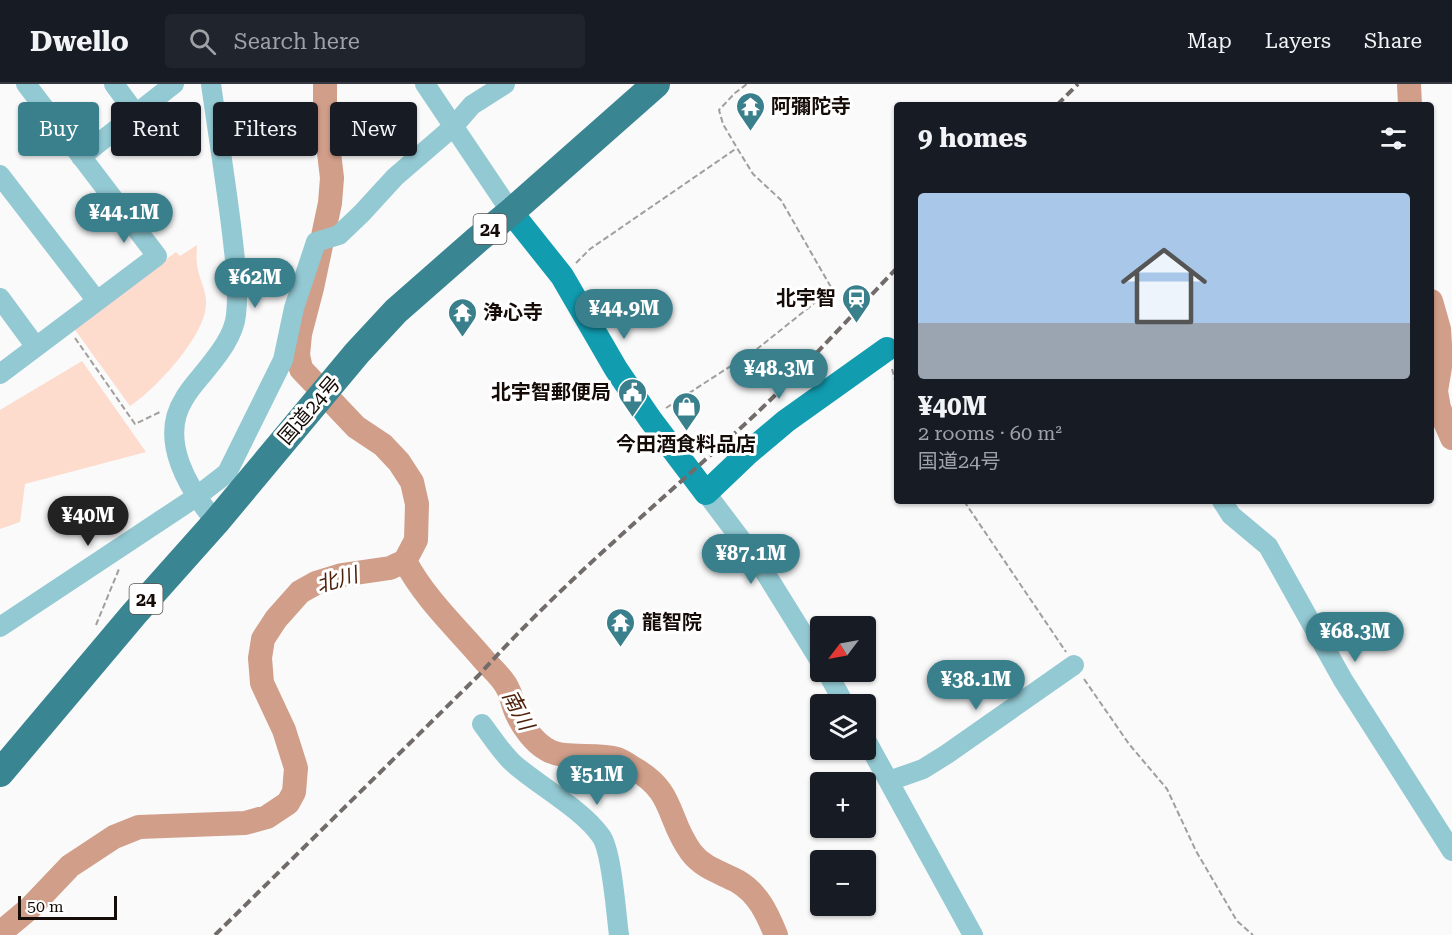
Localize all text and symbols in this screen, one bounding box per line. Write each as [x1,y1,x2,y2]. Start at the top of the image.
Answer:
search box [165,14,585,68]
text: Dwello [30,25,129,58]
icon: search [186,25,219,58]
text: Search here [234,29,360,54]
text: Map [1187,29,1232,53]
text: Layers [1265,29,1331,53]
text: Share [1364,29,1422,53]
temple icon: 阿彌陀寺 [734,90,766,132]
place label: 阿彌陀寺 [771,94,851,118]
chip: Buy [18,102,99,156]
chip: Rent [111,102,201,156]
chip: Filters [213,102,318,156]
chip: New [330,102,417,156]
icon: filters [1377,122,1410,155]
text: 9 homes [918,123,1027,153]
pin: ¥44.1M [75,193,173,244]
text: ¥44.1M [89,200,159,224]
road number: 24 [474,214,506,244]
icon: home [1110,232,1218,340]
pin: ¥62M [219,258,291,309]
text: ¥62M [229,265,281,289]
station icon: 北宇智 [841,282,873,324]
place label: 北宇智 [776,286,836,310]
pin: ¥44.9M [575,289,673,340]
temple icon: 浄心寺 [446,296,478,338]
text: ¥44.9M [589,296,659,320]
place label: 浄心寺 [483,300,543,324]
pin: ¥48.3M [730,349,828,400]
text: ¥48.3M [744,356,814,380]
street label: 国道24号 [273,371,345,449]
public building icon: 北宇智郵便局 [616,376,648,418]
place label: 北宇智郵便局 [491,380,611,404]
shop icon: 今田酒食料品店 [670,390,702,432]
text: ¥40M [918,391,987,421]
text: 2 rooms · 60 m² [918,421,1062,445]
place label: 今田酒食料品店 [616,432,756,456]
text: 国道24号 [918,449,1000,473]
pin: ¥40M [52,496,124,547]
text: ¥40M [62,503,114,527]
pin: ¥87.1M [702,534,800,585]
text: ¥87.1M [716,541,786,565]
water label: 北川 [314,562,362,597]
road number: 24 [130,584,162,614]
temple icon: 龍智院 [605,606,637,648]
place label: 龍智院 [642,610,702,634]
pin: ¥68.3M [1306,612,1404,663]
north arrow [810,616,876,682]
map controls [810,616,876,916]
text: ¥68.3M [1320,619,1390,643]
pin: ¥38.1M [927,660,1025,711]
text: ¥38.1M [941,667,1011,691]
water label: 南川 [498,686,539,736]
button: layers [810,694,876,760]
pin: ¥51M [561,755,633,806]
text: ¥51M [571,762,623,786]
button: + [810,772,876,838]
button: − [810,850,876,916]
scale bar [18,893,117,920]
text: 50 m [27,897,64,916]

